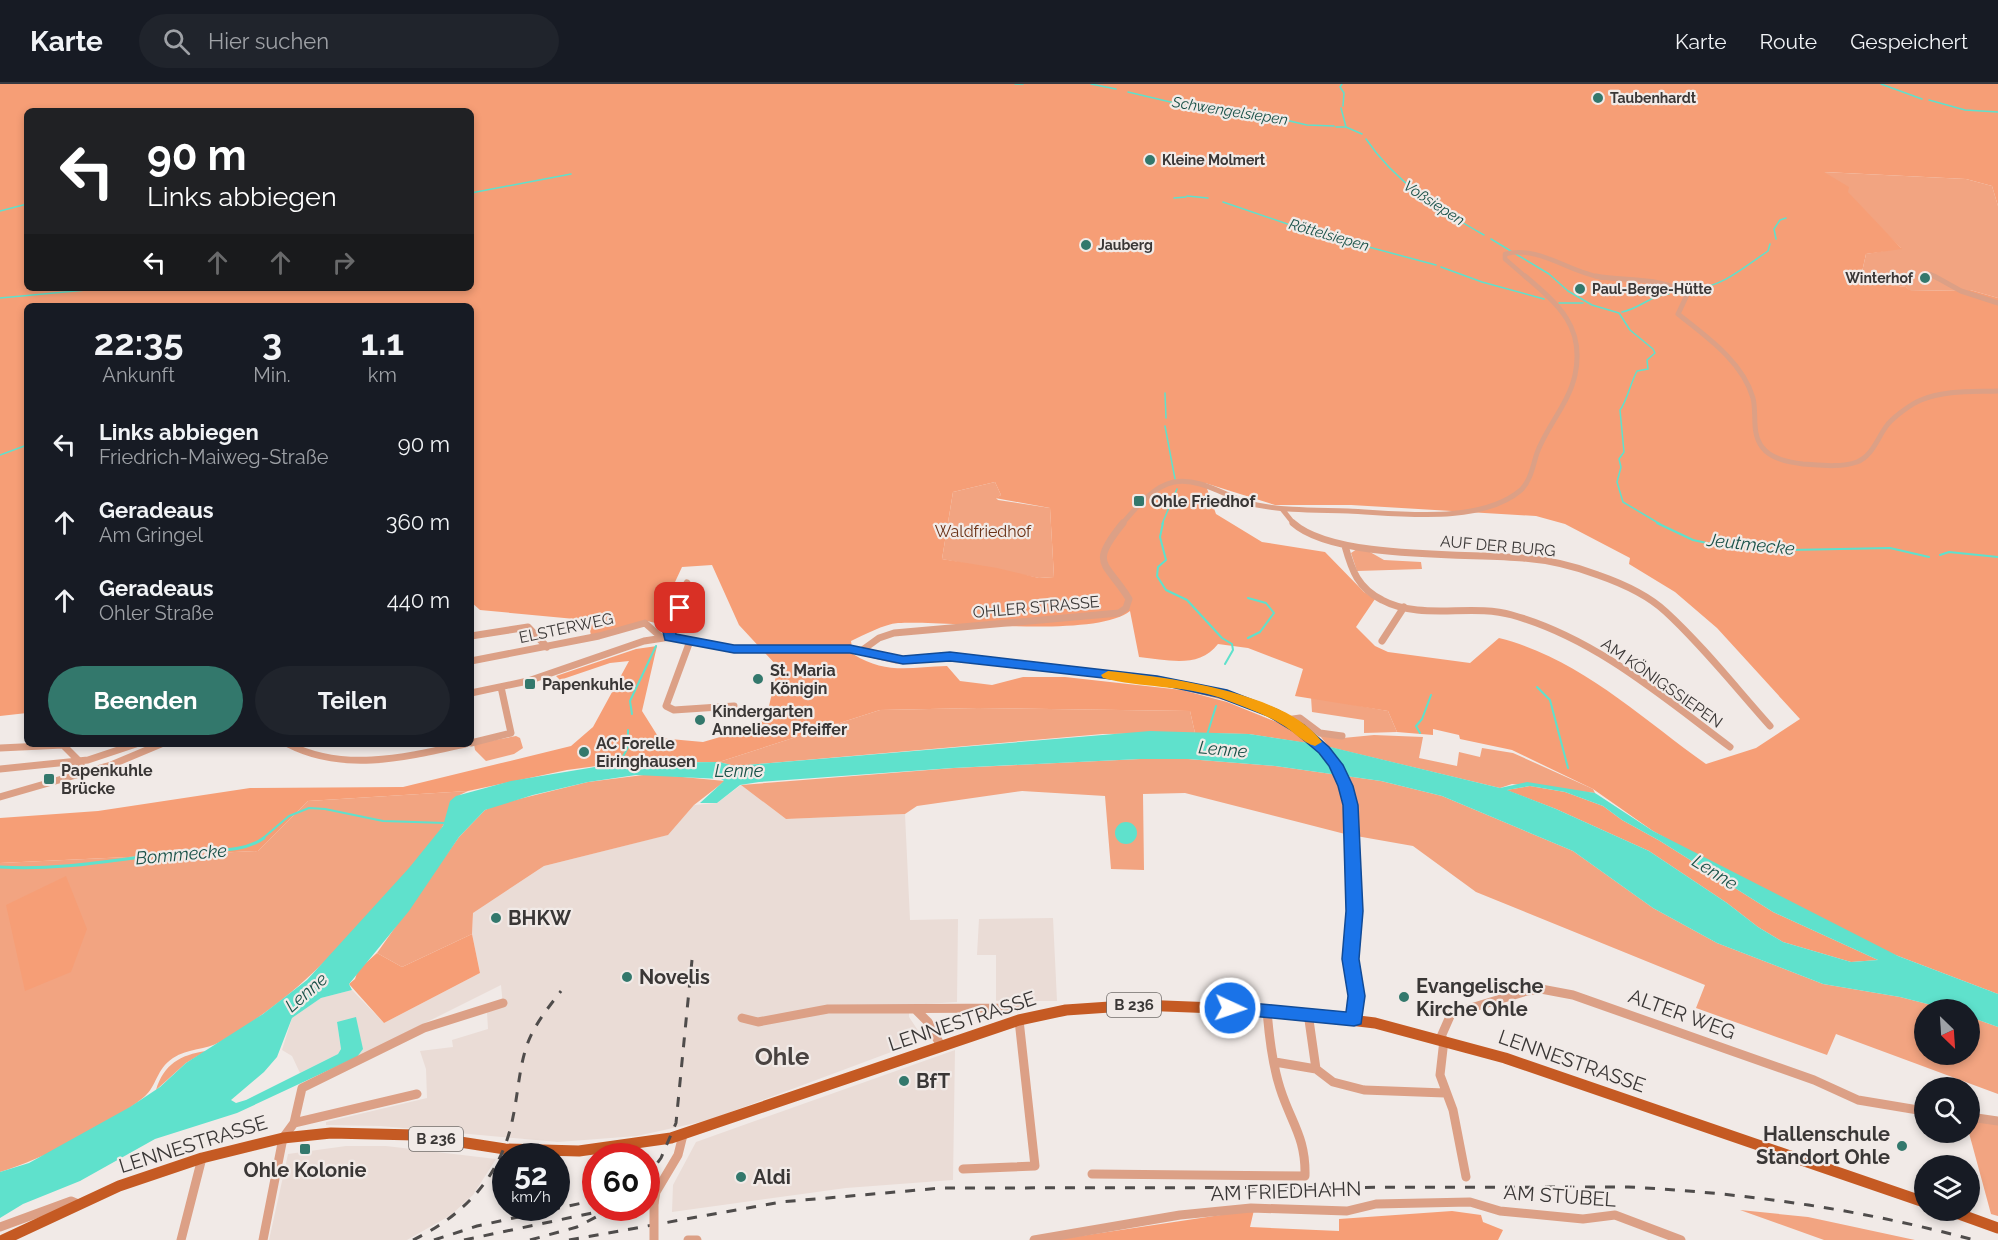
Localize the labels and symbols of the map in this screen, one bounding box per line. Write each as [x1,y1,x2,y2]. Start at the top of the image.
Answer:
place label: Taubenhardt [1610,90,1697,106]
marker: Taubenhardt [1591,91,1605,105]
water label: Schwengelsiepen [1170,93,1289,129]
place label: Kleine Molmert [1162,152,1266,168]
marker: Kleine Molmert [1143,153,1157,167]
water label: Voßsiepen [1400,177,1468,229]
water label: Röttelsiepen [1287,215,1371,255]
place label: Jauberg [1098,237,1153,253]
marker: Jauberg [1079,238,1093,252]
place label: Winterhof [1845,270,1914,286]
marker: Winterhof [1918,271,1932,285]
place label: Paul-Berge-Hütte [1592,281,1713,297]
marker: Paul-Berge-Hütte [1573,282,1587,296]
place label: Ohle Friedhof [1151,492,1256,511]
marker: Ohle Friedhof [1132,494,1146,508]
park label: Waldfriedhof [935,522,1032,541]
water label: Jeutmecke [1705,529,1796,559]
street label: AUF DER BURG [1439,531,1557,561]
pin [654,582,705,633]
street label: OHLER STRASSE [972,592,1100,622]
street label: ELSTERWEG [517,609,615,647]
street label: AM KÖNIGSSIEPEN [1598,633,1727,732]
place label: St. Maria Königin [770,661,836,698]
marker: St. Maria Königin [751,672,765,686]
place label: Papenkuhle [542,675,634,694]
marker: Papenkuhle [523,677,537,691]
place label: Kindergarten Anneliese Pfeiffer [712,702,847,739]
marker: Kindergarten Anneliese Pfeiffer [693,713,707,727]
place label: AC Forelle Eiringhausen [596,734,696,771]
water label: Lenne [1198,736,1249,762]
marker: AC Forelle Eiringhausen [577,745,591,759]
water label: Lenne [715,760,764,781]
place label: Papenkuhle Brücke [61,761,153,798]
marker: Papenkuhle Brücke [42,772,56,786]
water label: Bommecke [134,840,228,868]
water label: Lenne [1689,850,1742,894]
place label: BHKW [508,906,572,930]
marker: BHKW [489,911,503,925]
place label: Novelis [639,965,710,989]
water label: Lenne [281,968,332,1016]
marker: Novelis [620,970,634,984]
place label: Evangelische Kirche Ohle [1416,974,1543,1021]
position arrow [1198,976,1262,1040]
street label: ALTER WEG [1625,984,1739,1044]
street label: LENNESTRASSE [885,986,1039,1056]
marker: Evangelische Kirche Ohle [1397,990,1411,1004]
road number: B 236 [1107,993,1161,1017]
north arrow [1914,999,1980,1065]
street label: LENNESTRASSE [1495,1025,1649,1097]
district label: Ohle [755,1042,809,1071]
place label: BfT [916,1069,951,1093]
marker: BfT [897,1074,911,1088]
street label: LENNESTRASSE [116,1110,270,1178]
place label: Hallenschule Standort Ohle [1756,1122,1890,1169]
road number: B 236 [409,1127,463,1151]
marker: Hallenschule Standort Ohle [1895,1139,1909,1153]
marker: Ohle Kolonie [298,1142,312,1156]
speed limit sign: 60 [582,1143,660,1221]
place label: Ohle Kolonie [244,1158,366,1182]
place label: Aldi [753,1165,791,1189]
marker: Aldi [734,1170,748,1184]
street label: AM FRIEDHAHN [1210,1176,1362,1206]
street label: AM STÜBEL [1503,1180,1617,1212]

